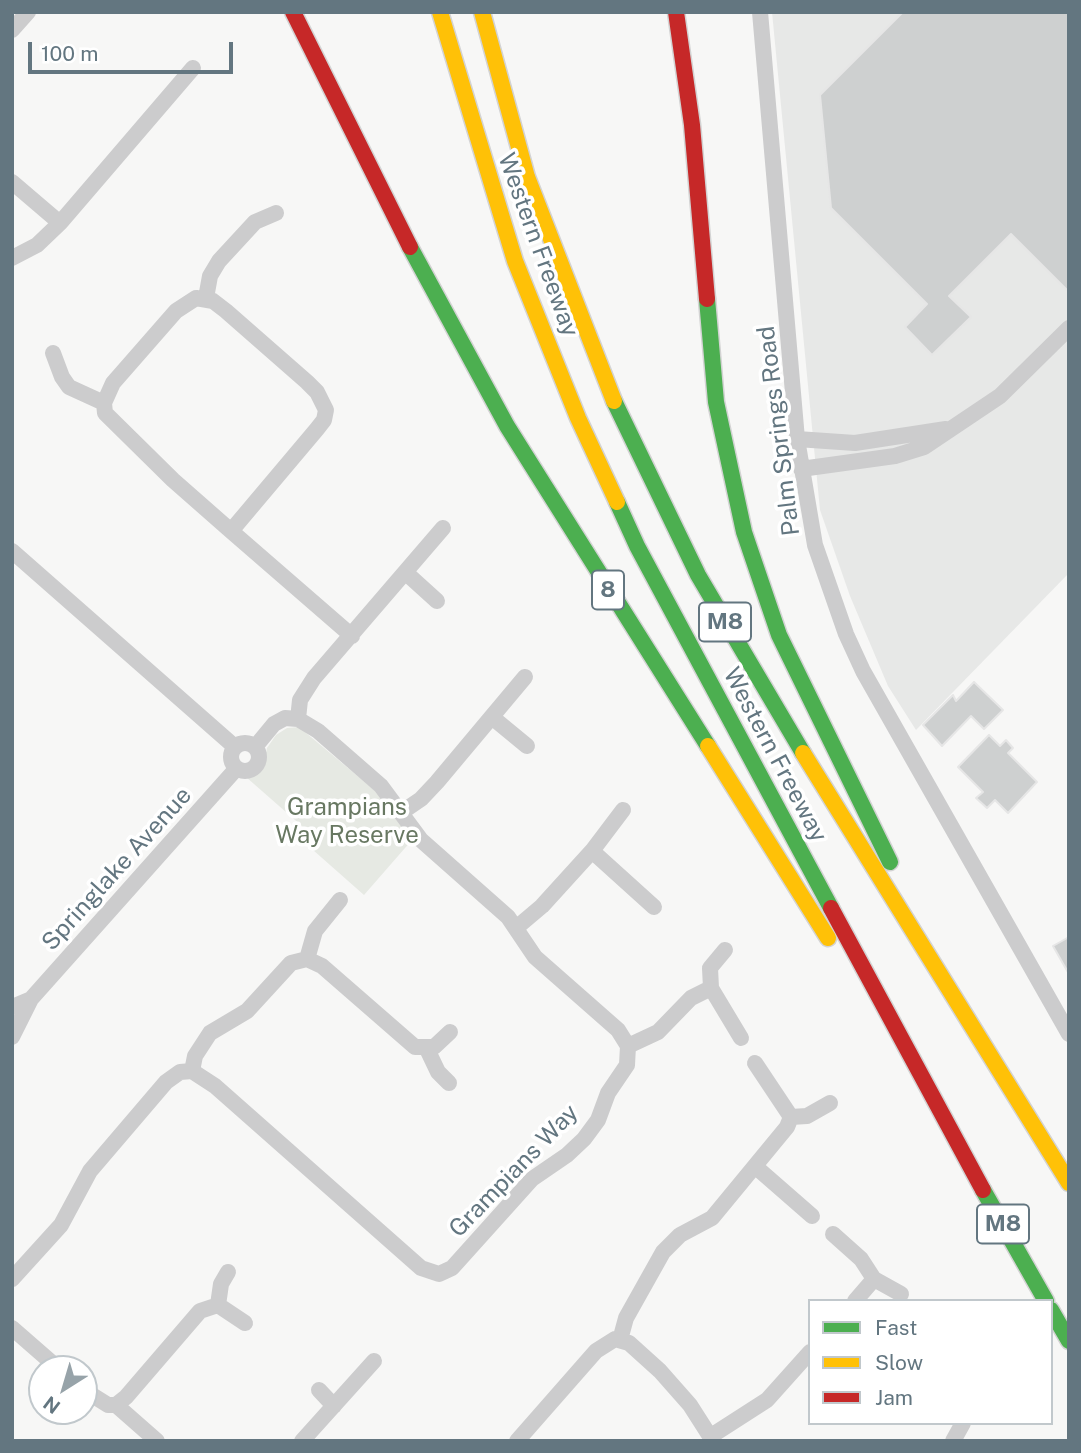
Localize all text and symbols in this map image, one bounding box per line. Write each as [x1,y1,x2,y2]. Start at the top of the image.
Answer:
scale bar [32,28,236,72]
text: 100 m [41,41,98,66]
street label: Western Freeway [491,149,585,341]
street label: Palm Springs Road [752,324,806,538]
road number: 8 [592,570,624,610]
road number: M8 [699,602,751,642]
street label: Western Freeway [717,663,833,847]
street label: Springlake Avenue [36,781,198,957]
park label: Grampians Way Reserve [275,794,419,850]
street label: Grampians Way [443,1099,585,1243]
road number: M8 [977,1204,1029,1244]
legend [808,1299,1053,1425]
text: Fast [875,1315,917,1340]
text: Slow [875,1350,923,1375]
north arrow [28,1355,98,1425]
text: Jam [875,1385,913,1410]
text: N [39,1392,64,1418]

